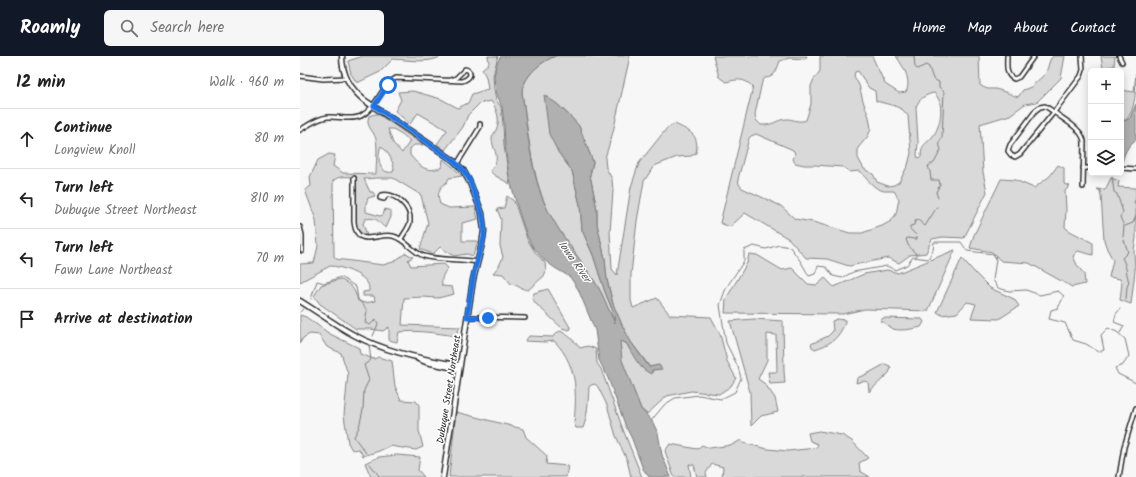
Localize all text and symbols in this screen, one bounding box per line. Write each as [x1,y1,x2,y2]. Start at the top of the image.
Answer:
search box [104,10,384,46]
text: Roamly [20,13,80,43]
text: Search here [150,16,224,40]
icon: search [118,17,140,39]
text: Home [912,17,946,39]
text: Map [968,17,992,39]
text: About [1014,17,1048,39]
text: Contact [1070,17,1116,39]
map controls [1088,68,1124,176]
button: + [1088,68,1124,104]
text: 12 min [16,69,65,96]
text: Walk · 960 m [209,72,284,93]
route start [379,76,397,94]
button: − [1088,104,1124,140]
text: Continue [54,116,112,140]
icon: ahead [16,128,38,150]
text: 80 m [254,128,284,149]
text: Longview Knoll [54,140,135,161]
button: layers [1088,140,1124,176]
text: Turn left [54,176,114,200]
icon: left [16,188,38,210]
text: 810 m [250,188,284,209]
text: Dubuque Street Northeast [54,200,197,221]
text: Turn left [54,236,114,260]
water label: Iowa River [553,237,597,288]
icon: left [16,248,38,270]
text: 70 m [256,248,284,269]
text: Fawn Lane Northeast [54,260,172,281]
text: Arrive at destination [54,307,193,331]
icon: arrive [16,308,38,330]
route end [479,309,497,327]
street label: Dubuque Street Northeast [432,334,466,445]

